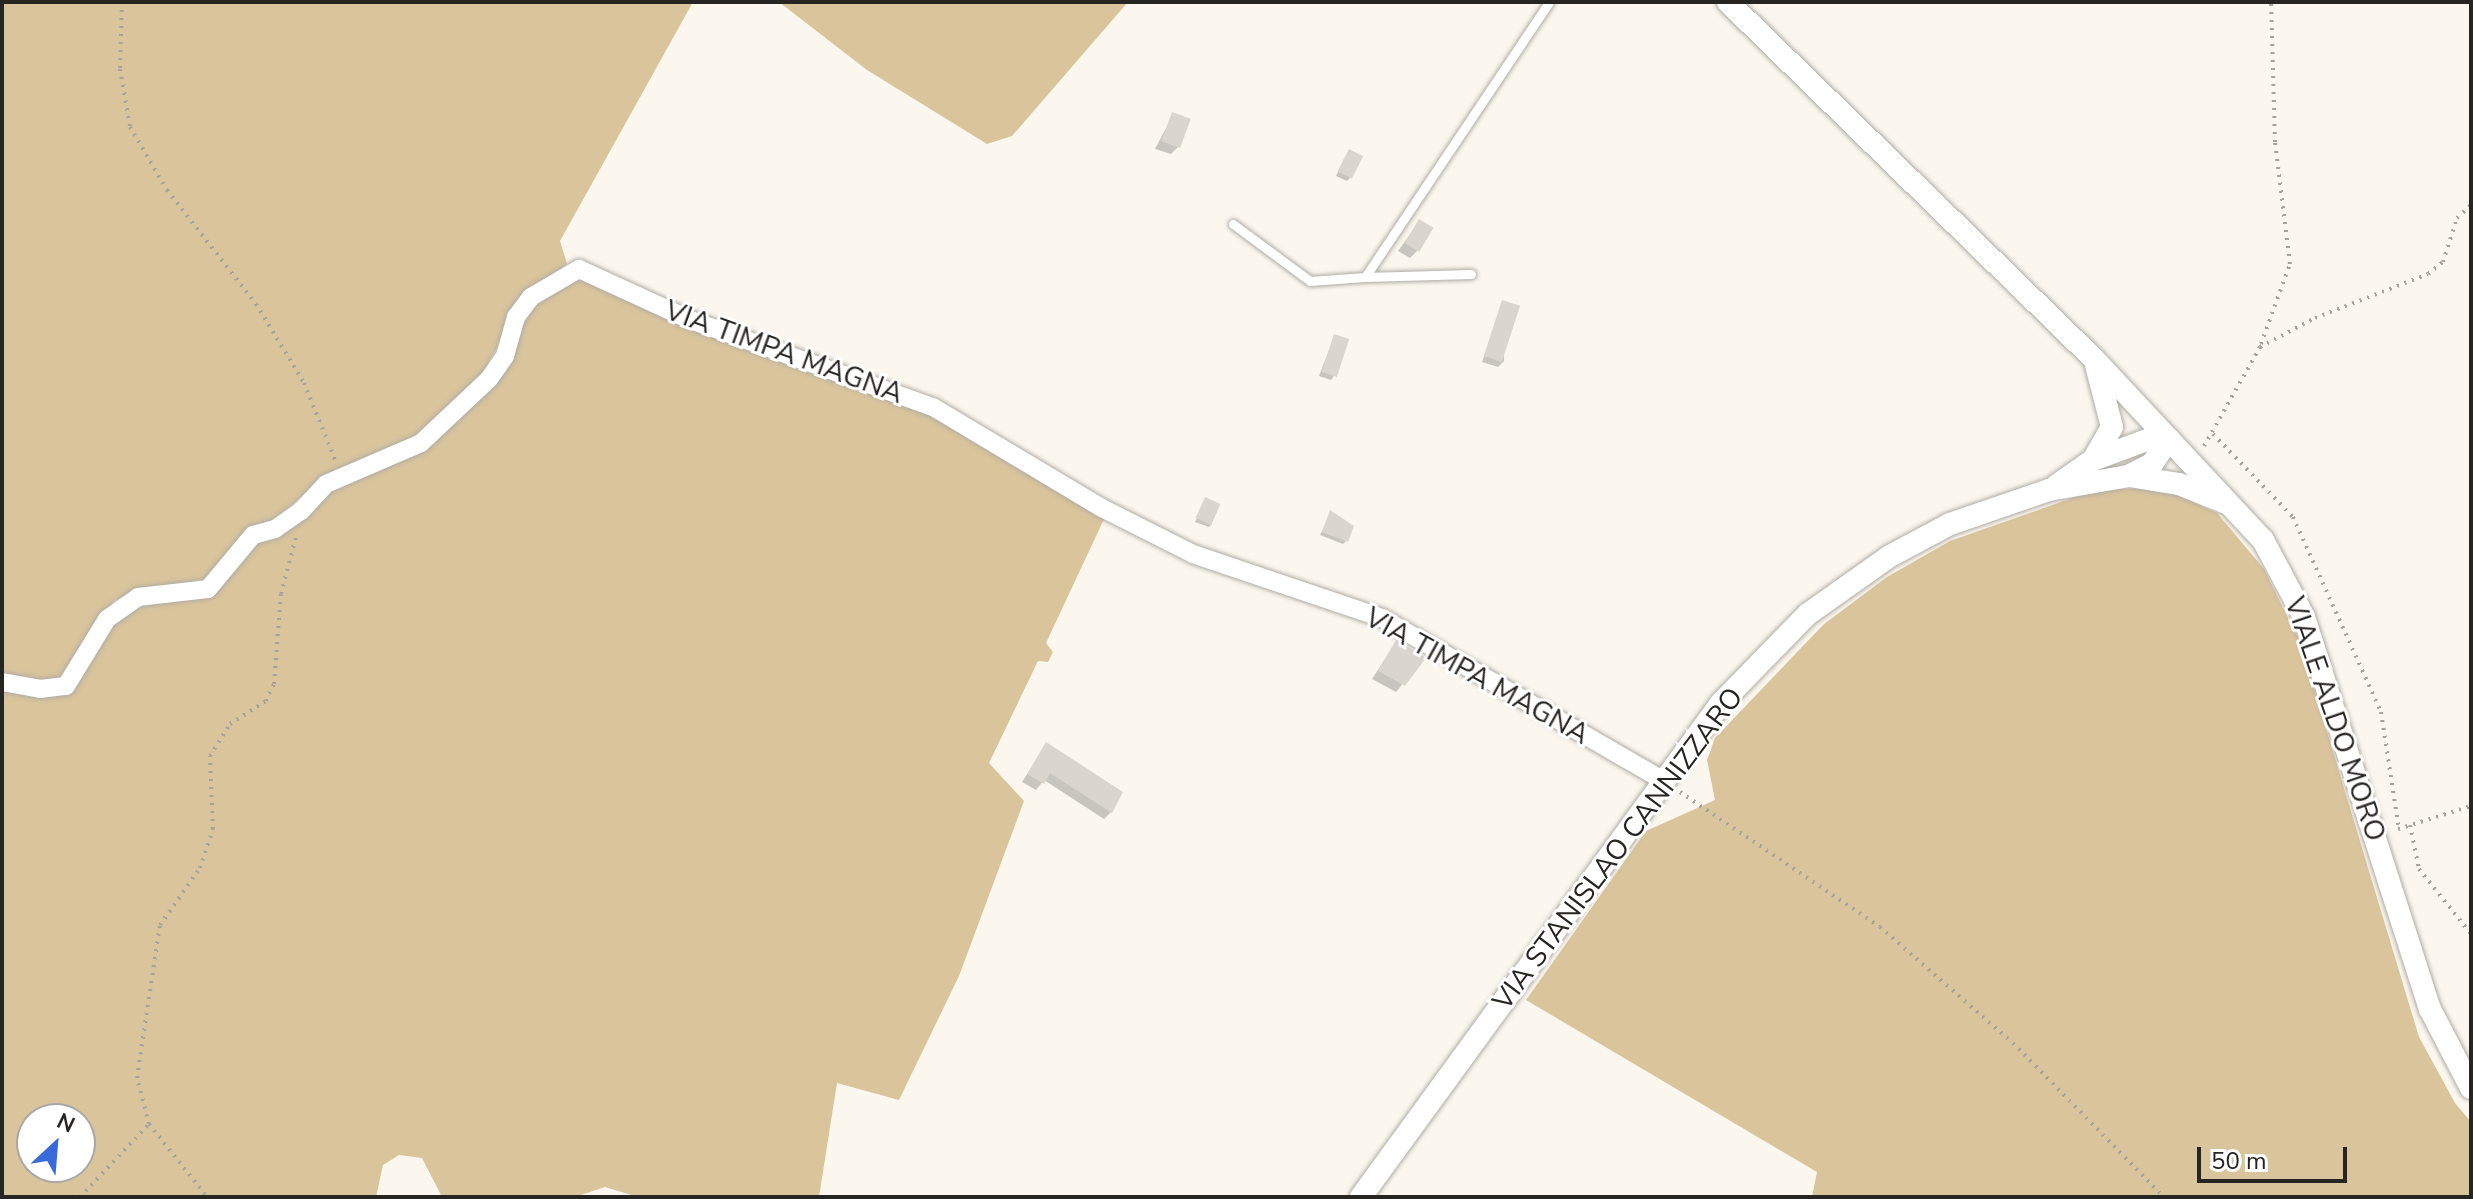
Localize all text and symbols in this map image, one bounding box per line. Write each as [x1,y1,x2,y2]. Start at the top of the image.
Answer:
street label: VIA TIMPA MAGNA [660,293,908,411]
street label: VIALE ALDO MORO [2277,592,2393,846]
street label: VIA TIMPA MAGNA [1359,601,1595,751]
street label: VIA STANISLAO CANNIZZARO [1486,681,1750,1017]
north arrow [16,1103,96,1183]
text: N [52,1106,80,1140]
scale bar [2201,1131,2351,1181]
text: 50 m [2211,1145,2267,1177]

